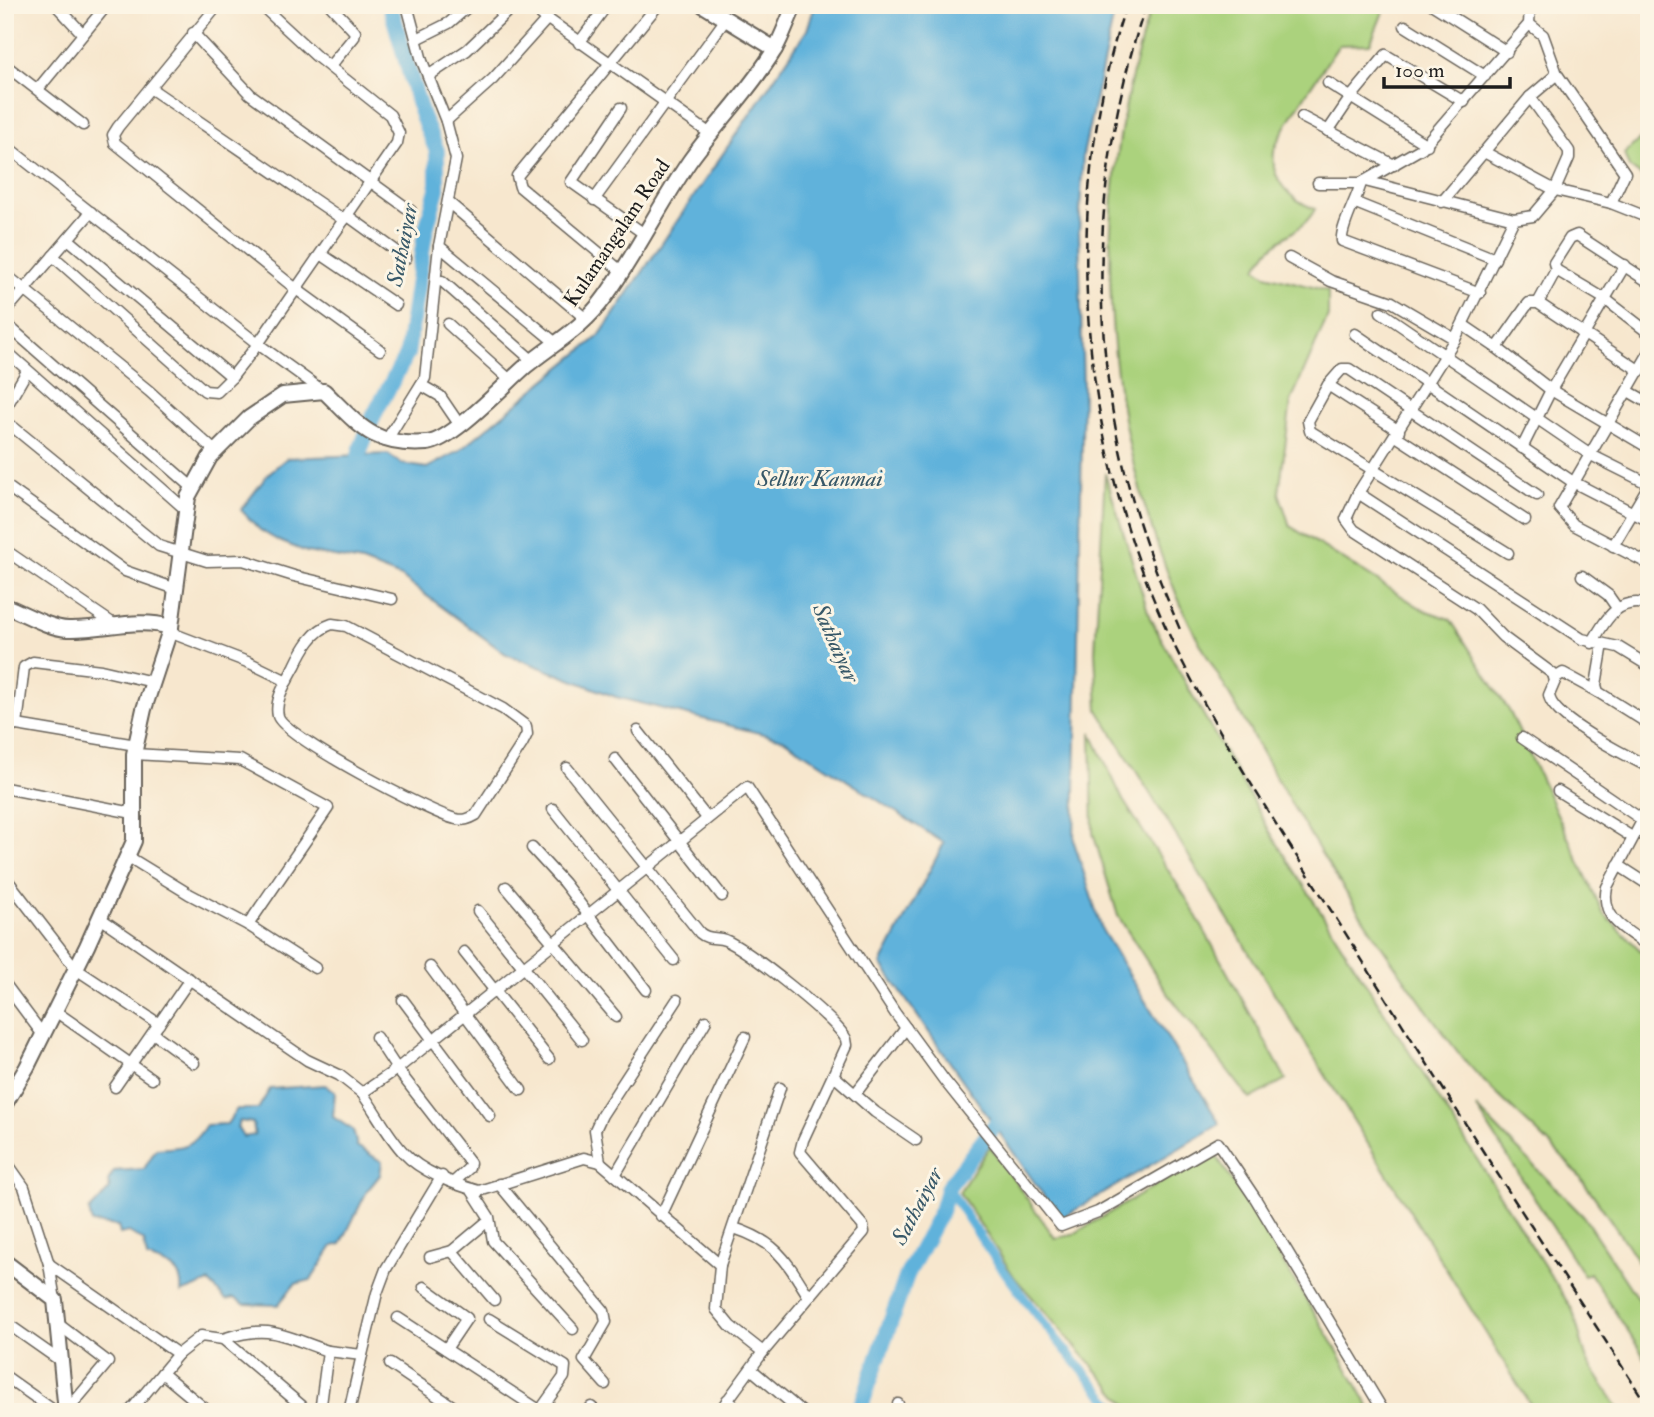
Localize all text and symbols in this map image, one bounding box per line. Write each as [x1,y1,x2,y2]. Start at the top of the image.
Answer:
scale bar [1384,46,1510,90]
text: 100 m [1395,57,1445,84]
street label: Kulamangalam Road [558,153,677,312]
water label: Sathaiyar [380,200,424,290]
water label: Sellur Kanmai [756,464,883,493]
water label: Sathaiyar [805,598,867,688]
water label: Sathaiyar [884,1161,950,1251]

